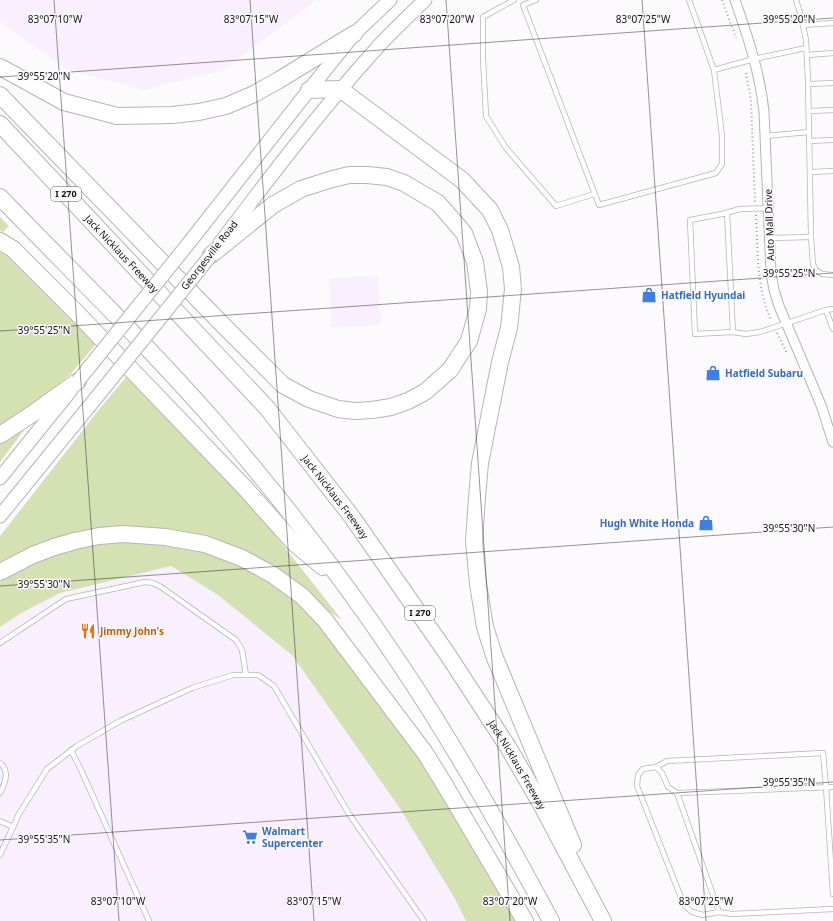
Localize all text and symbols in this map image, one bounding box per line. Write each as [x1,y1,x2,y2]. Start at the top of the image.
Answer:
text: 83°07'10"W [28,12,83,26]
text: 83°07'15"W [224,12,279,26]
text: 83°07'20"W [420,12,475,26]
text: 83°07'25"W [616,12,671,26]
text: 39°55'20"N [763,12,815,26]
text: 39°55'20"N [18,69,70,83]
road number: I 270 [51,187,81,201]
street label: Auto Mall Drive [761,188,777,261]
street label: Jack Nicklaus Freeway [81,211,163,296]
street label: Georgesville Road [177,217,241,293]
text: 39°55'25"N [763,266,815,280]
shop icon: Hatfield Hyundai [640,286,658,304]
place label: Hatfield Hyundai [661,288,745,302]
text: 39°55'25"N [18,323,70,337]
shop icon: Hatfield Subaru [704,364,722,382]
place label: Hatfield Subaru [725,366,803,380]
street label: Jack Nicklaus Freeway [298,451,373,542]
shop icon: Hugh White Honda [697,514,715,532]
place label: Hugh White Honda [600,516,694,530]
text: 39°55'30"N [763,521,815,535]
text: 39°55'30"N [18,577,70,591]
road number: I 270 [405,606,435,620]
restaurant icon: Jimmy John's [79,622,97,640]
place label: Jimmy John's [99,624,164,638]
street label: Jack Nicklaus Freeway [485,716,550,813]
text: 39°55'35"N [763,775,815,789]
place label: Walmart Supercenter [262,824,324,850]
supermarket icon: Walmart Supercenter [241,828,259,846]
text: 39°55'35"N [18,832,70,846]
text: 83°07'10"W [91,894,146,908]
text: 83°07'15"W [287,894,342,908]
text: 83°07'20"W [483,894,538,908]
text: 83°07'25"W [679,894,734,908]

